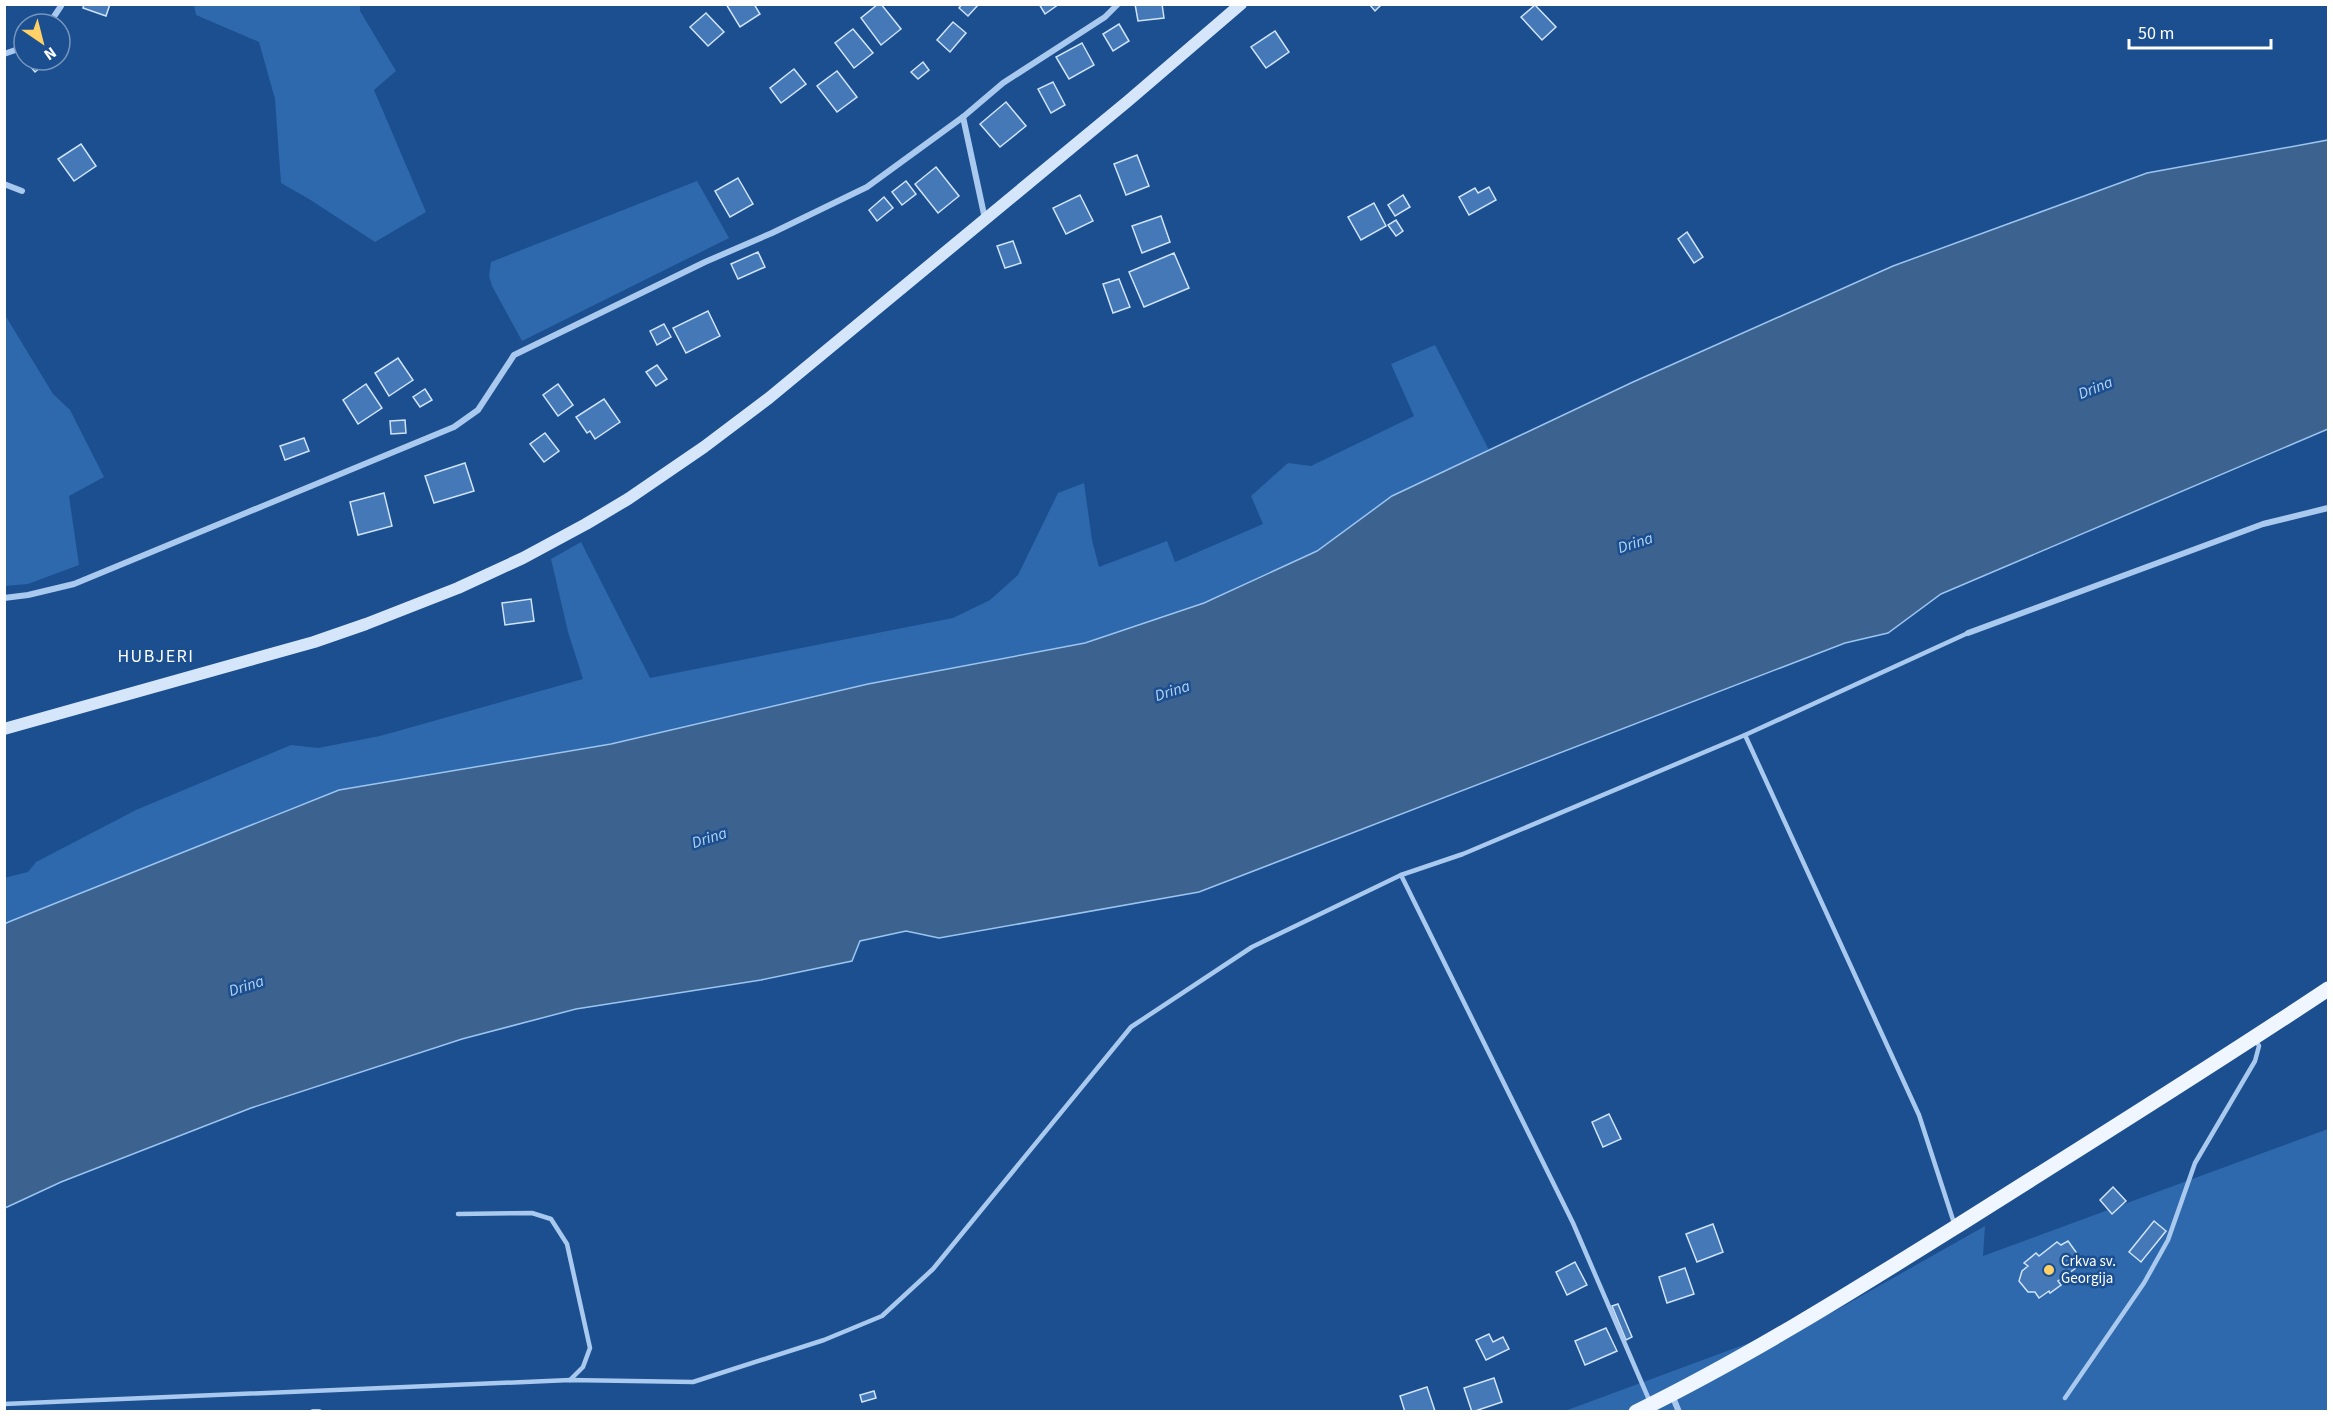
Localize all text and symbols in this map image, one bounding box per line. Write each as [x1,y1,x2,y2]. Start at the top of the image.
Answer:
north arrow [12,12,72,72]
scale bar [2129,12,2272,50]
text: 50 m [2138,21,2174,46]
text: N [39,41,61,66]
water label: Drina [2075,371,2116,405]
water label: Drina [1615,527,1656,559]
district label: HUBJERI [117,644,195,669]
water label: Drina [1152,675,1193,707]
water label: Drina [689,822,730,854]
water label: Drina [226,970,267,1002]
place label: Crkva sv. Georgija [2061,1251,2116,1289]
marker: Crkva sv. Georgija [2042,1263,2056,1277]

